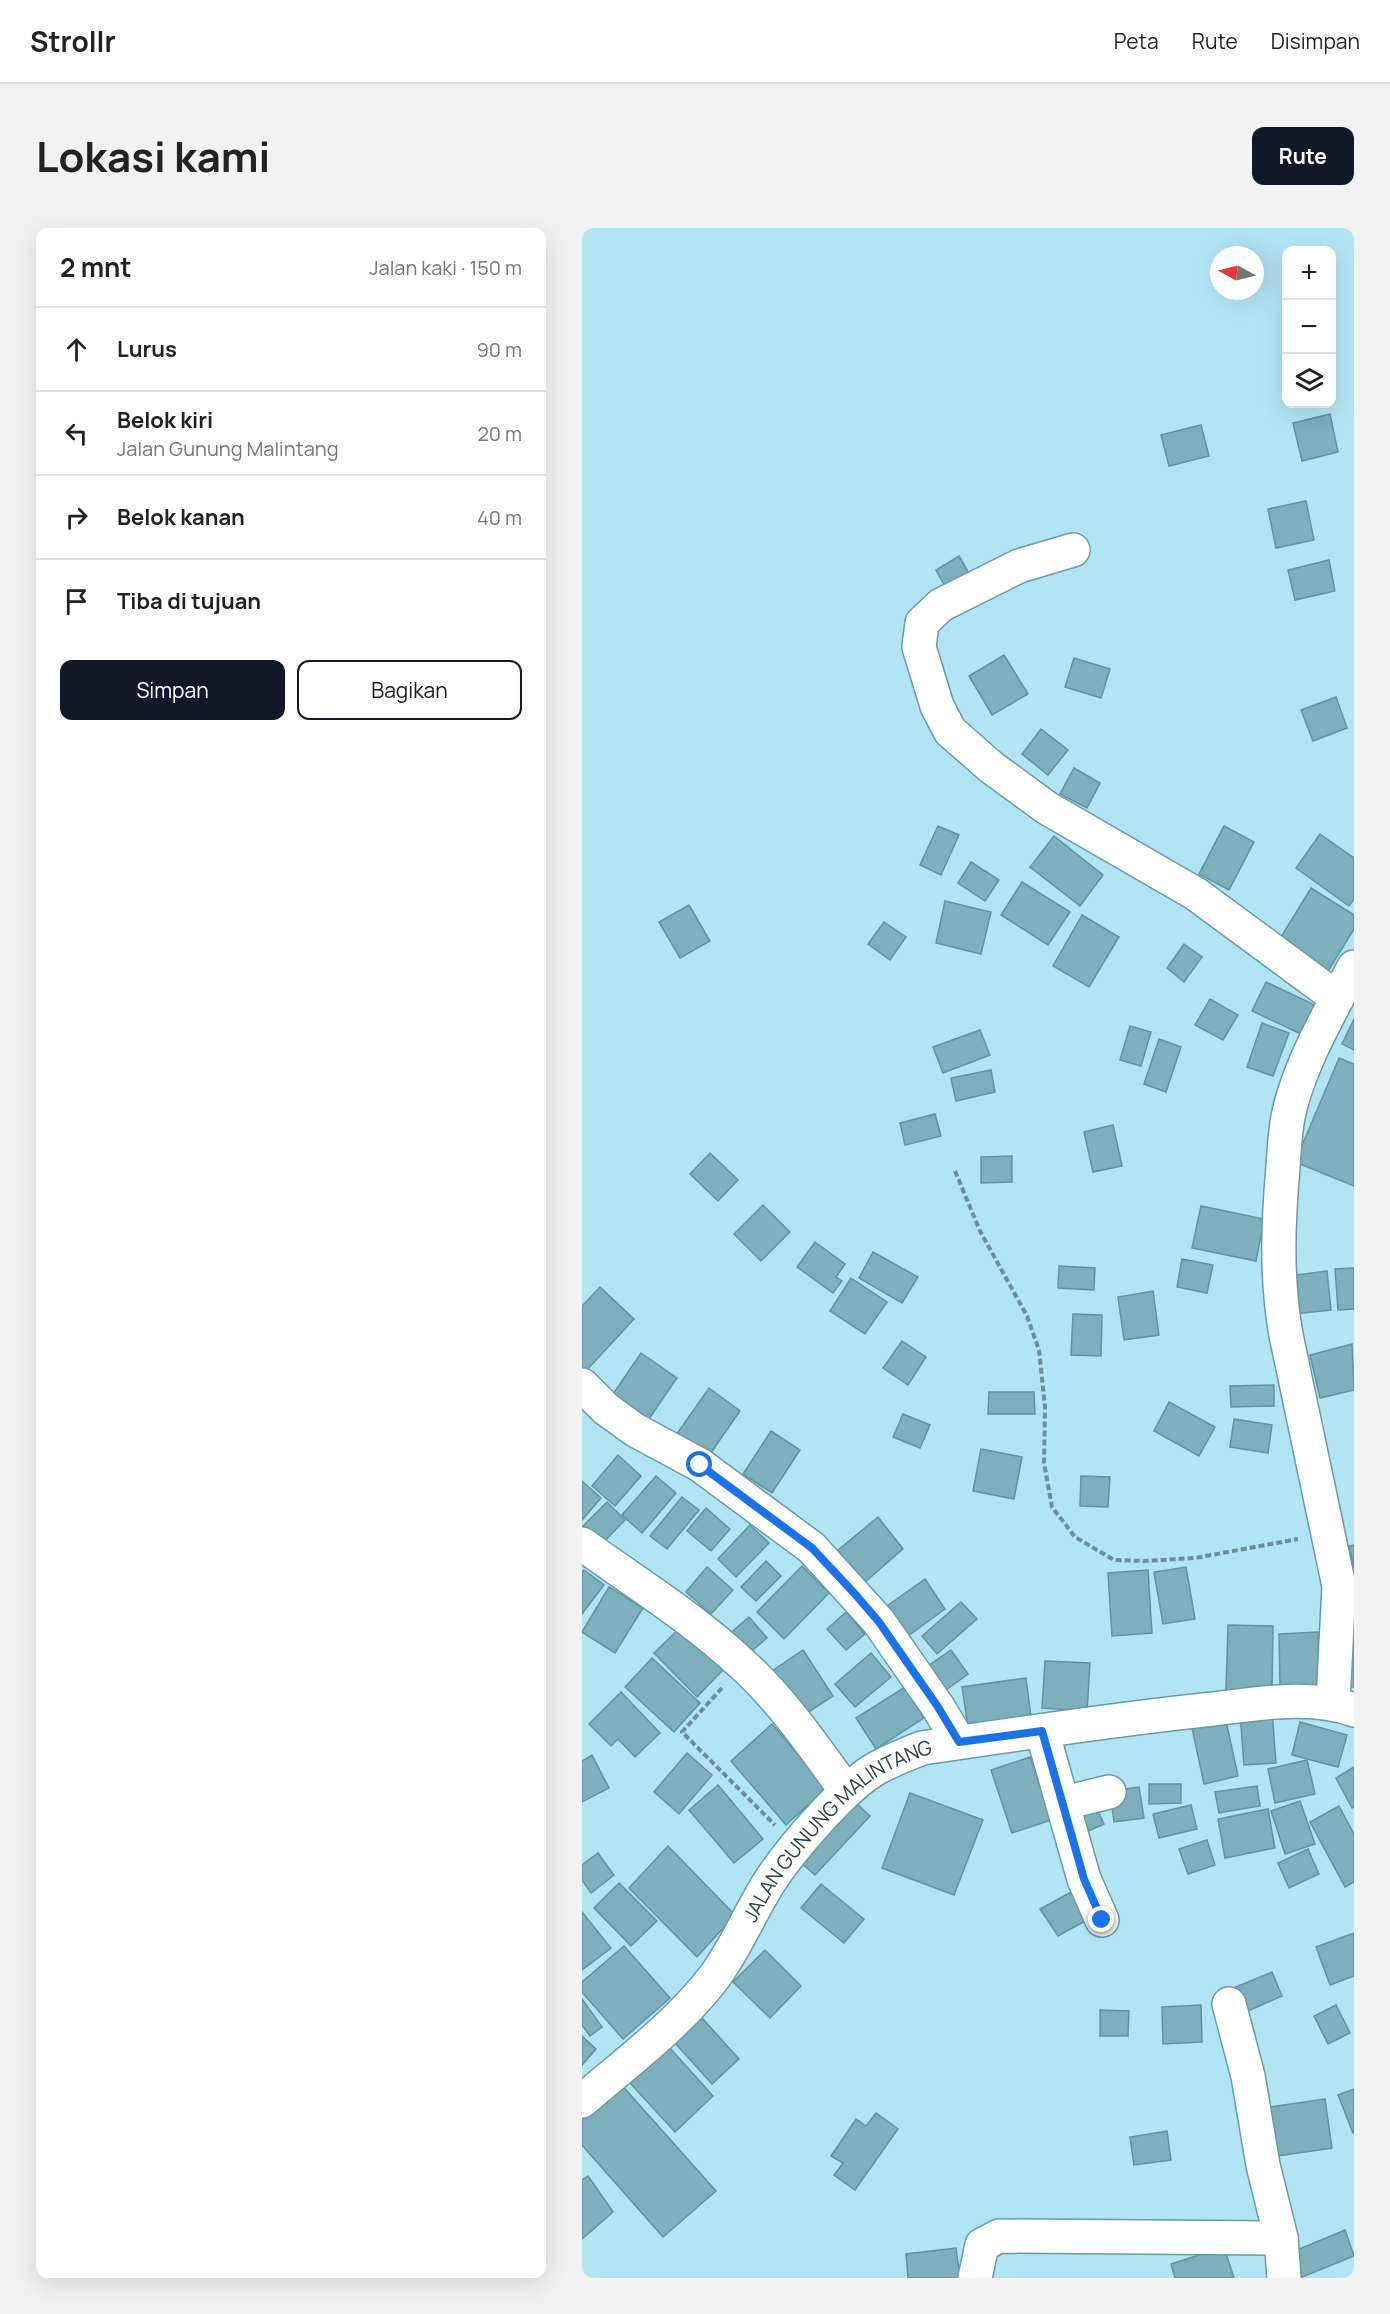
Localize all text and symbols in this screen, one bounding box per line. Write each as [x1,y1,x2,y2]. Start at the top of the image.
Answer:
text: Strollr [30,22,116,60]
text: Peta [1114,27,1159,55]
text: Rute [1192,27,1238,55]
text: Disimpan [1271,27,1360,55]
text: Lokasi kami [36,127,270,185]
button: Rute [1252,127,1354,185]
north arrow [1210,246,1264,300]
map controls [1282,246,1336,408]
button: + [1282,246,1336,300]
text: 2 mnt [60,249,132,285]
text: Jalan kaki · 150 m [369,254,522,281]
button: − [1282,300,1336,354]
icon: ahead [60,333,93,366]
text: Lurus [117,334,177,364]
text: 90 m [476,336,522,363]
button: layers [1282,354,1336,408]
text: Belok kiri [117,405,213,435]
icon: left [60,417,93,450]
text: 20 m [477,420,522,447]
text: Jalan Gunung Malintang [117,435,338,462]
icon: right [60,501,93,534]
text: Belok kanan [117,502,245,532]
text: 40 m [477,504,522,531]
icon: arrive [60,585,93,618]
text: Tiba di tujuan [117,586,261,616]
button: Simpan [60,660,285,720]
button: Bagikan [297,660,522,720]
route start [686,1451,712,1477]
street label: JALAN GUNUNG MALINTANG [736,1733,933,1926]
route end [1088,1906,1114,1932]

